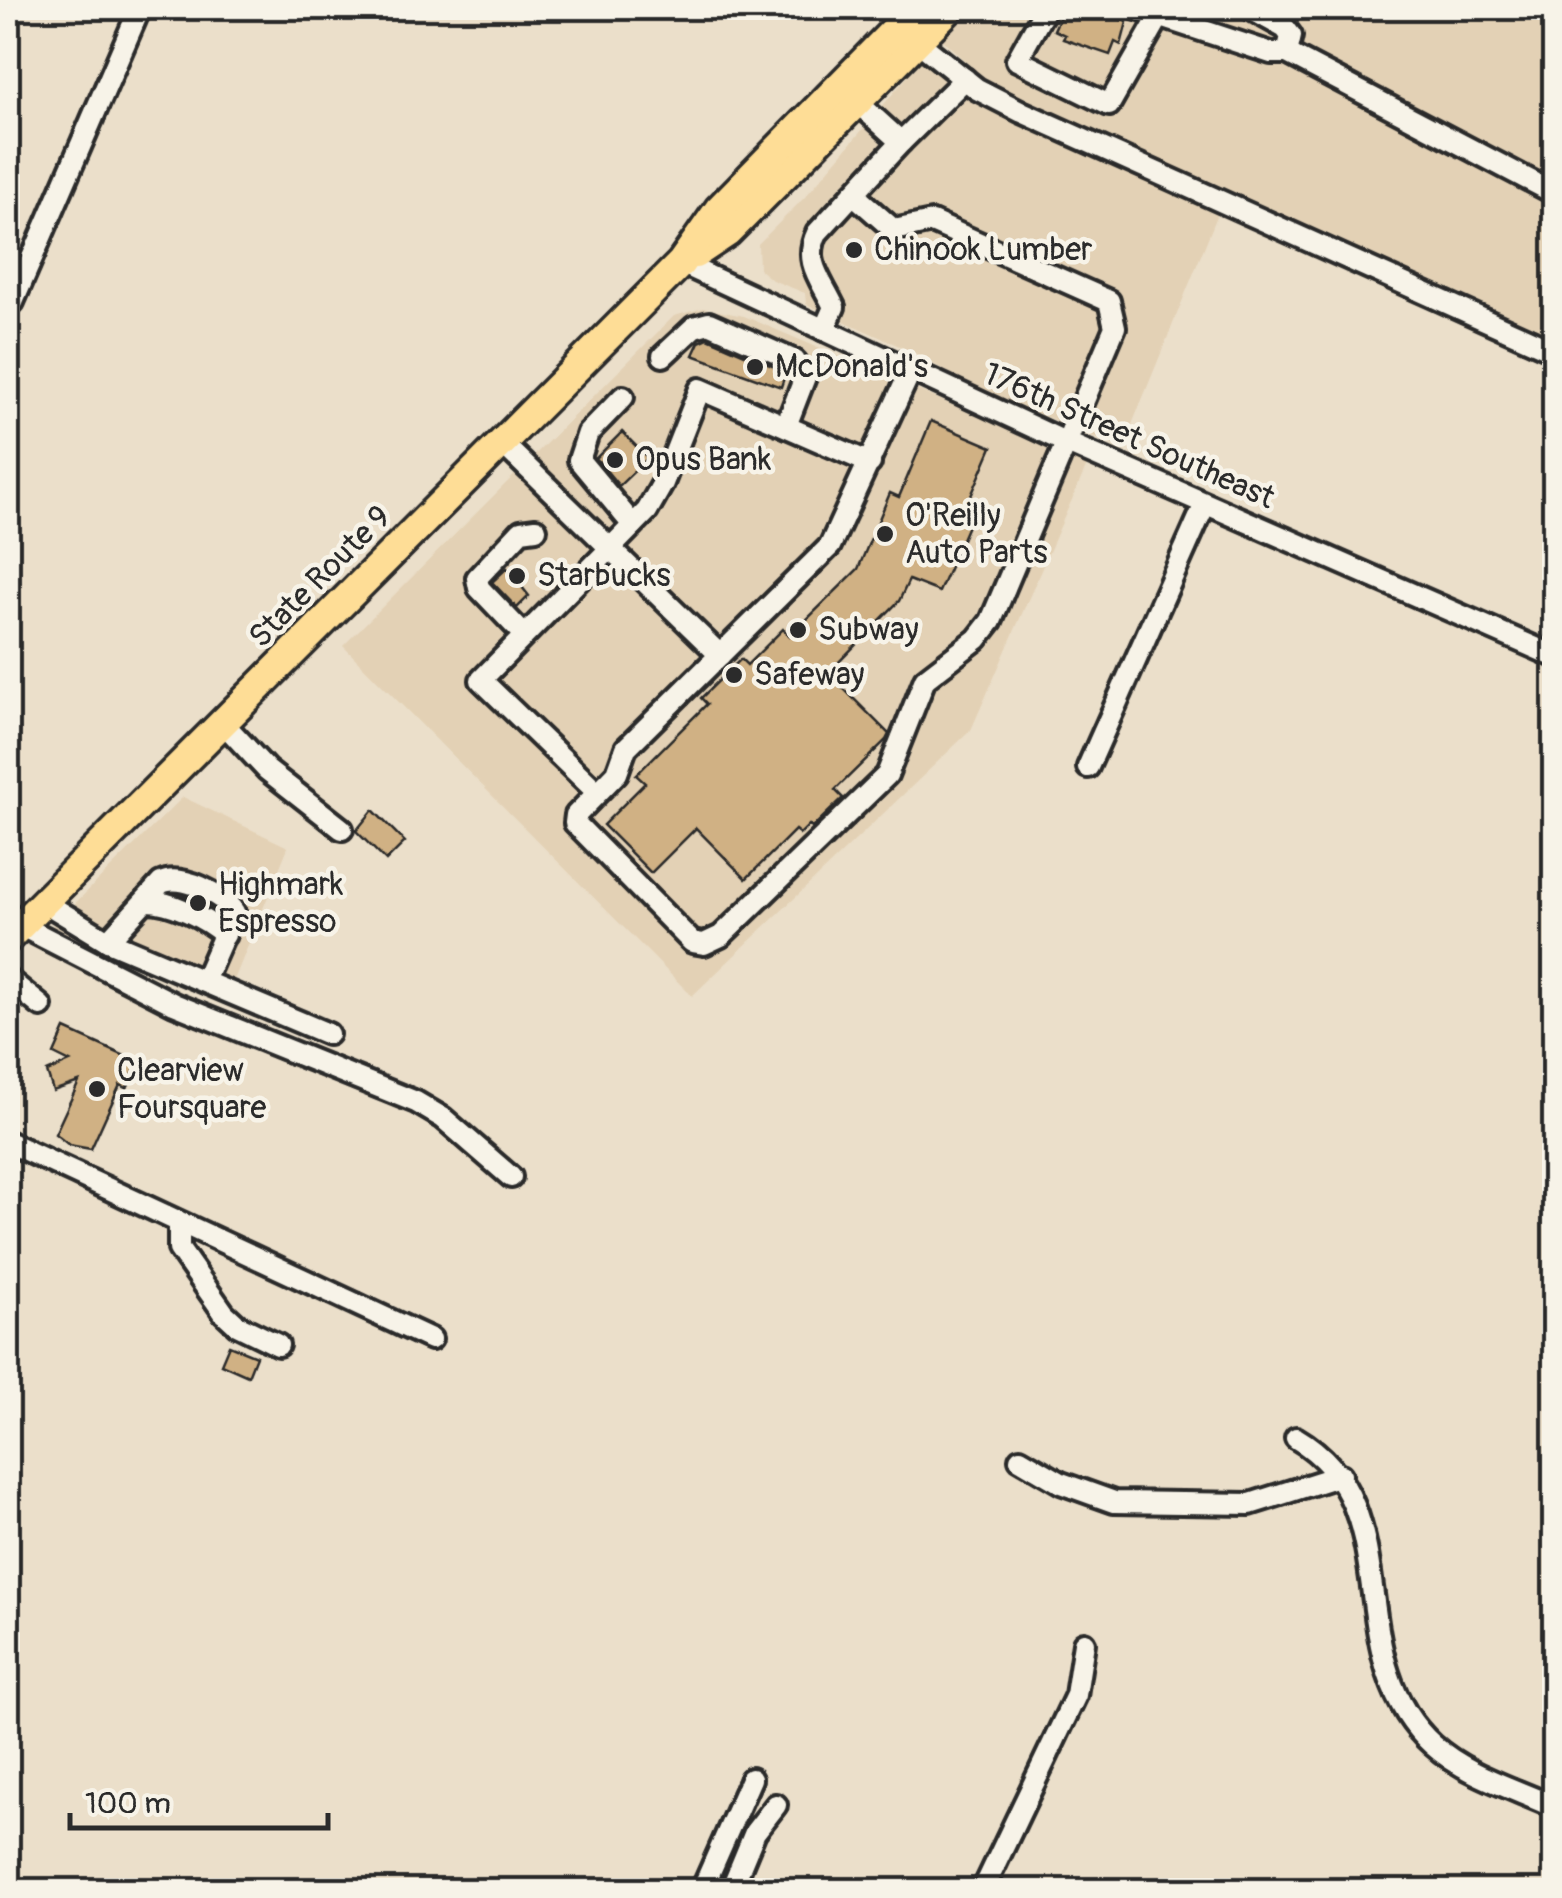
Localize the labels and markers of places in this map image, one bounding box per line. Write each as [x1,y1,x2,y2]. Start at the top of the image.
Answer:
place label: Chinook Lumber [874,230,1093,270]
marker: Chinook Lumber [843,239,865,261]
place label: McDonald's [775,347,928,387]
marker: McDonald's [744,356,766,378]
place label: Opus Bank [635,440,771,480]
marker: Opus Bank [604,449,626,471]
place label: O'Reilly Auto Parts [905,496,1048,573]
marker: O'Reilly Auto Parts [874,523,896,545]
place label: Starbucks [537,556,671,596]
marker: Starbucks [506,565,528,587]
place label: Subway [818,610,919,650]
marker: Subway [787,619,809,641]
place label: Safeway [754,655,865,695]
marker: Safeway [723,664,745,686]
place label: Highmark Espresso [218,865,343,942]
marker: Highmark Espresso [187,892,209,914]
place label: Clearview Foursquare [117,1051,266,1128]
marker: Clearview Foursquare [86,1078,108,1100]

